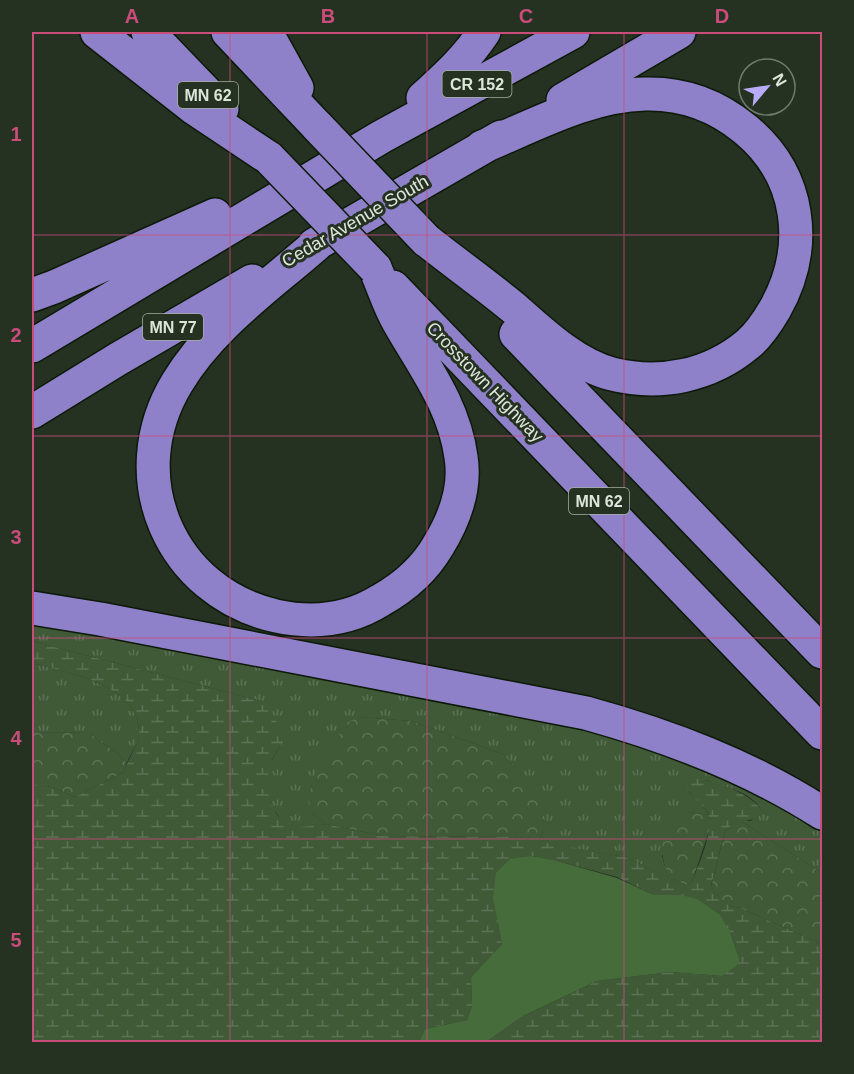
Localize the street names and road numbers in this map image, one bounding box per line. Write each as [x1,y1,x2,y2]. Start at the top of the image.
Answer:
road number: CR 152 [442,71,512,97]
road number: MN 62 [178,82,238,108]
street label: Cedar Avenue South [278,171,432,271]
road number: MN 77 [143,314,203,340]
street label: Crosstown Highway [423,318,547,446]
road number: MN 62 [569,488,629,514]

